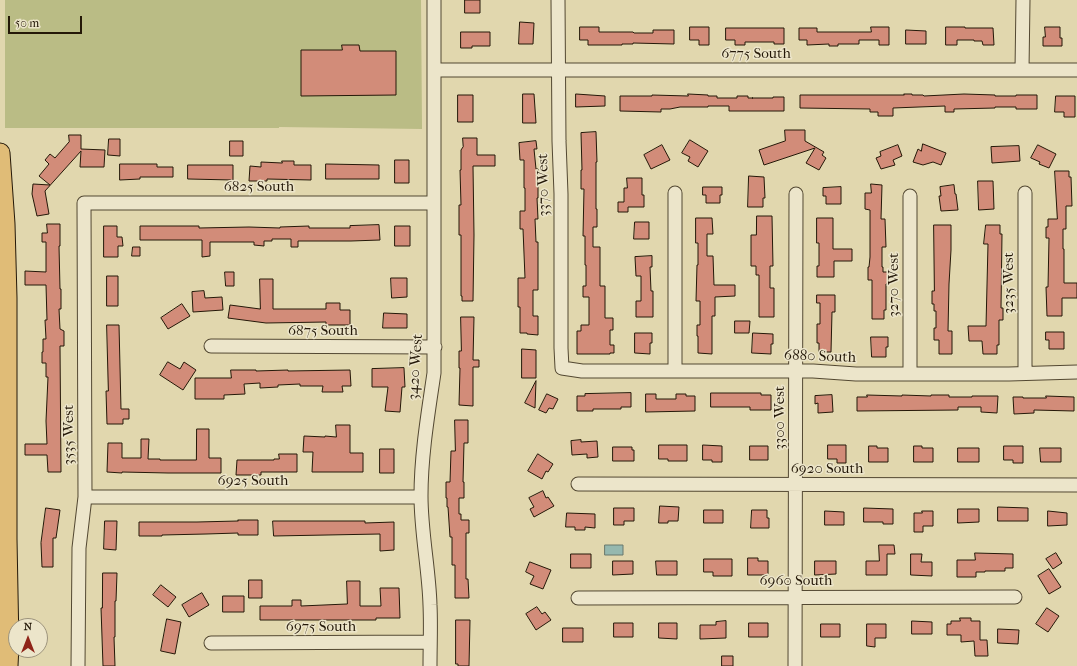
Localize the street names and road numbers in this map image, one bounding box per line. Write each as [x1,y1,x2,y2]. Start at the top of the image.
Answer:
street label: 6775 South [721,45,791,63]
street label: 3370 West [534,153,554,217]
street label: 6825 South [224,178,294,196]
street label: 3235 West [1000,252,1018,314]
street label: 3270 West [885,253,903,317]
street label: 6875 South [288,322,358,340]
street label: 3420 West [405,333,427,401]
street label: 6880 South [784,347,856,367]
street label: 3300 West [771,386,789,450]
street label: 3535 West [60,405,78,465]
street label: 6920 South [791,460,863,478]
street label: 6925 South [218,472,288,490]
street label: 6960 South [759,572,833,590]
street label: 6975 South [286,618,356,636]

